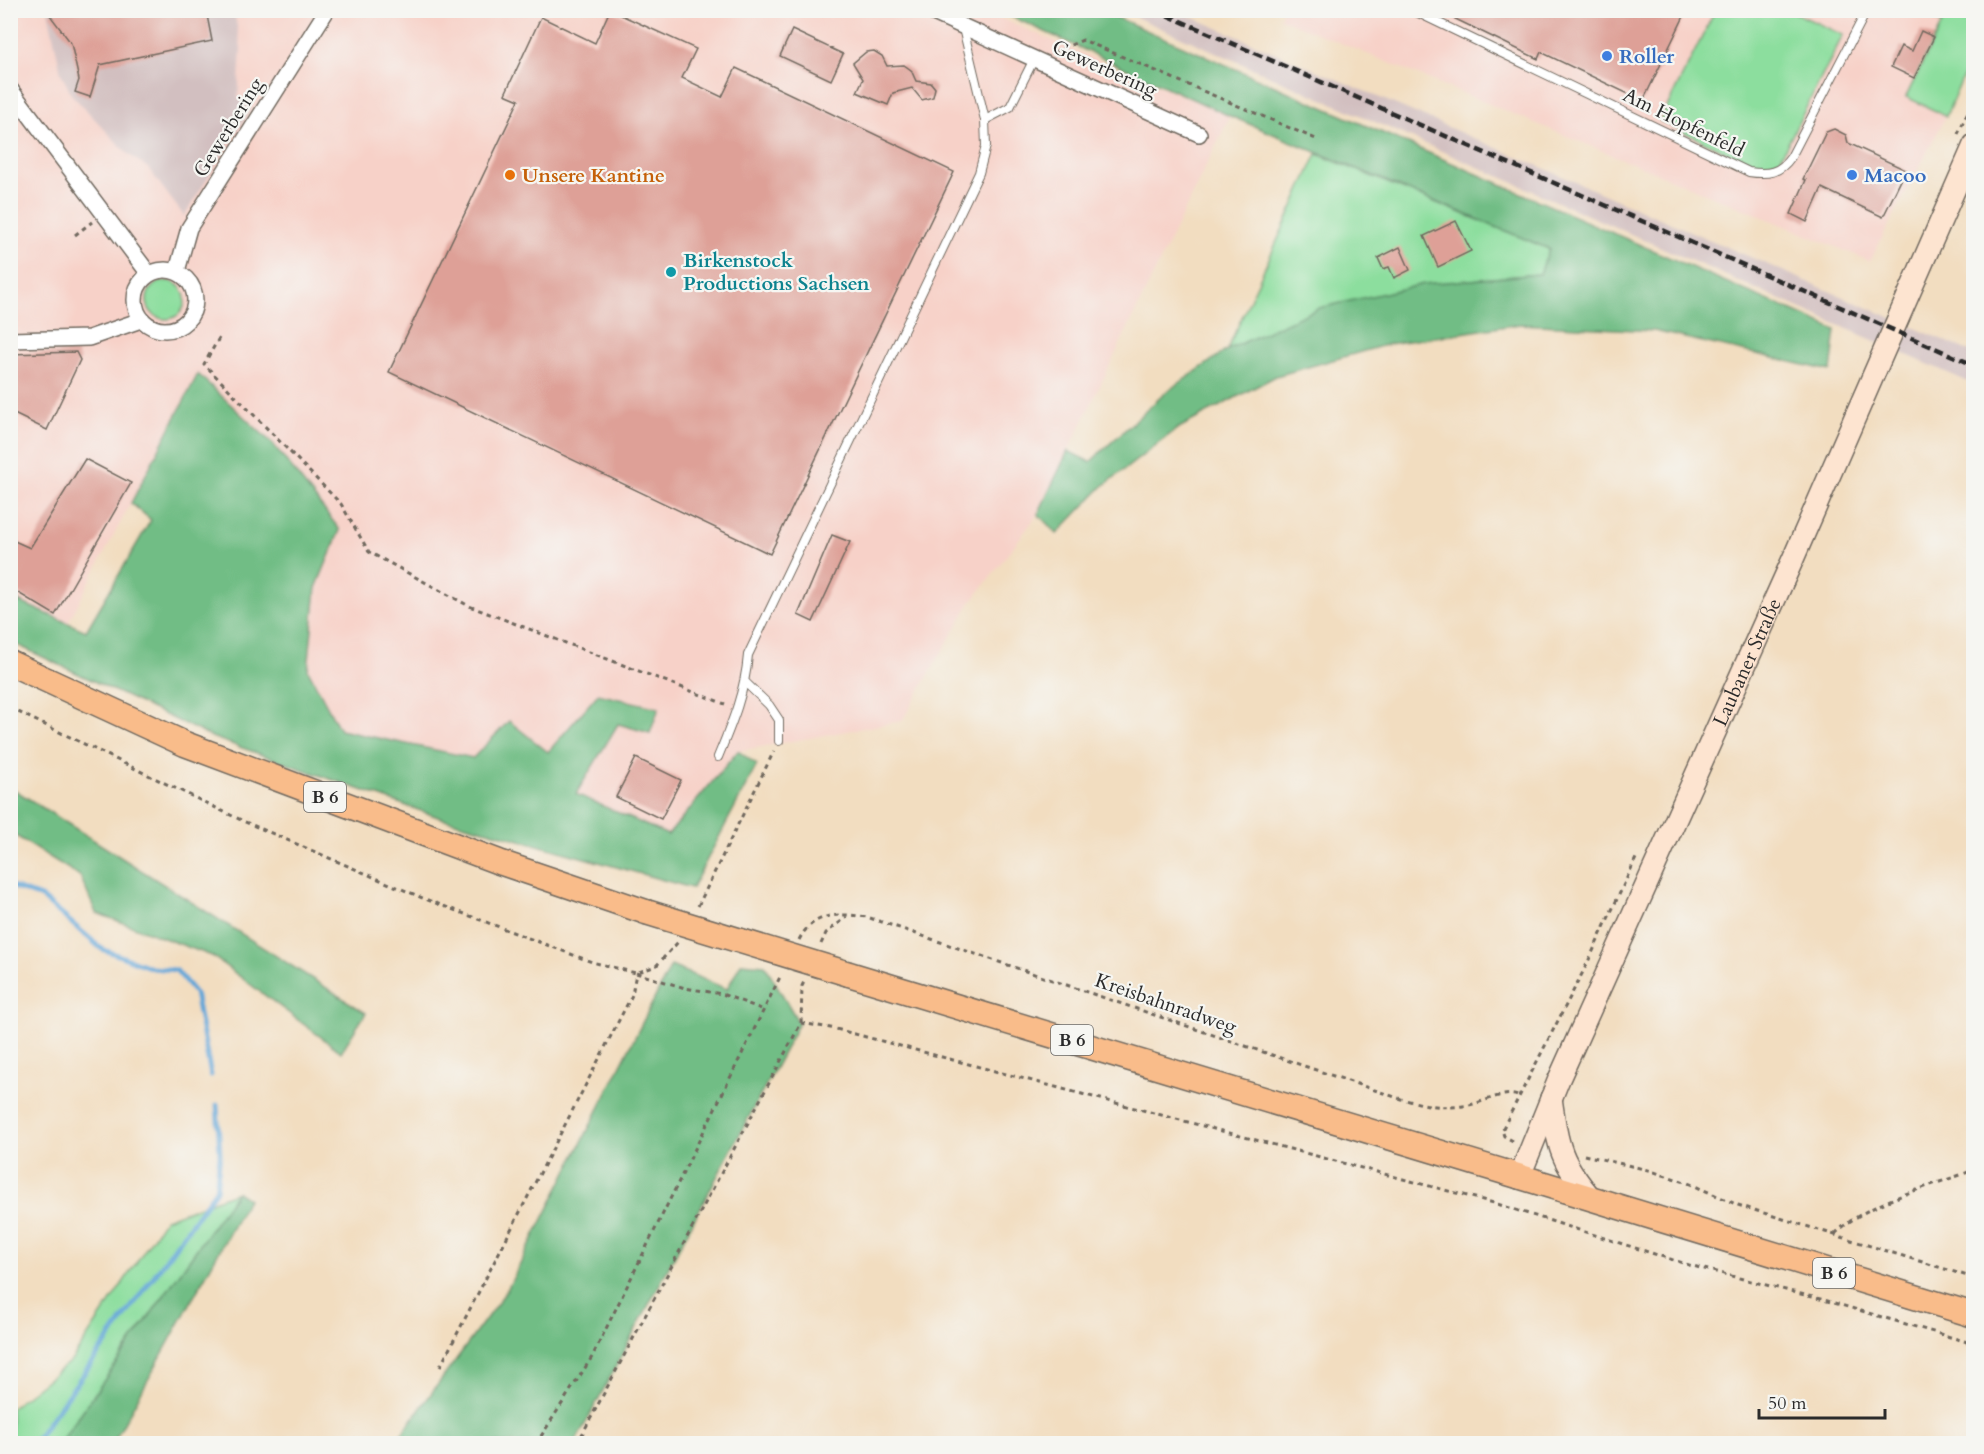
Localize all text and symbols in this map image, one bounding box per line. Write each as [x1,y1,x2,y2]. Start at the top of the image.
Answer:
street label: Gewerbering [1048,33,1162,104]
place label: Roller [1619,43,1675,70]
marker: Roller [1600,49,1614,63]
street label: Gewerbering [187,72,270,182]
street label: Am Hopfenfeld [1618,81,1749,164]
place label: Unsere Kantine [522,162,665,189]
place label: Macoo [1864,162,1926,189]
marker: Unsere Kantine [503,168,517,182]
marker: Macoo [1845,168,1859,182]
place label: Birkenstock Productions Sachsen [683,247,870,297]
marker: Birkenstock Productions Sachsen [664,265,678,279]
street label: Laubaner Straße [1707,594,1788,731]
road number: B 6 [304,782,346,812]
street label: Kreisbahnradweg [1091,967,1241,1041]
road number: B 6 [1051,1025,1093,1055]
road number: B 6 [1813,1258,1855,1288]
scale bar [1759,1382,1885,1420]
text: 50 m [1768,1391,1807,1416]

